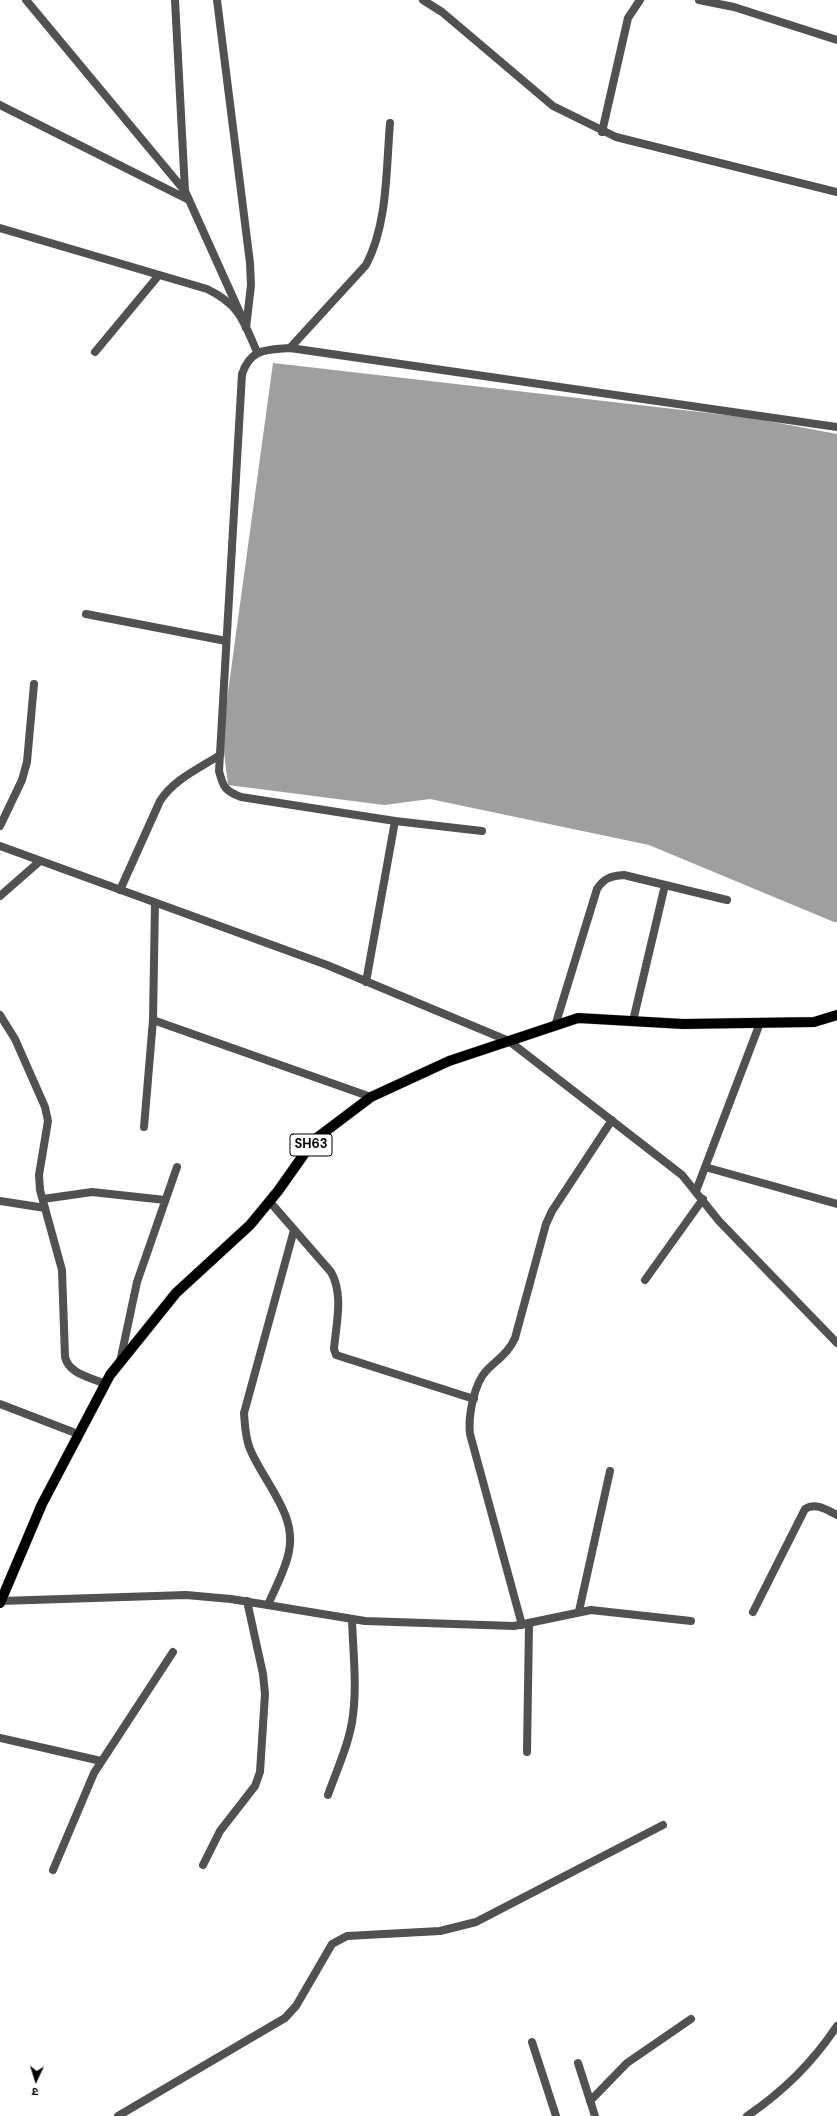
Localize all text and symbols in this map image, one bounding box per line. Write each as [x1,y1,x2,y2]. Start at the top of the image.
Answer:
road number: SH63 [290,1134,332,1156]
north arrow [16,2060,56,2100]
text: उ [31,2085,39,2099]

